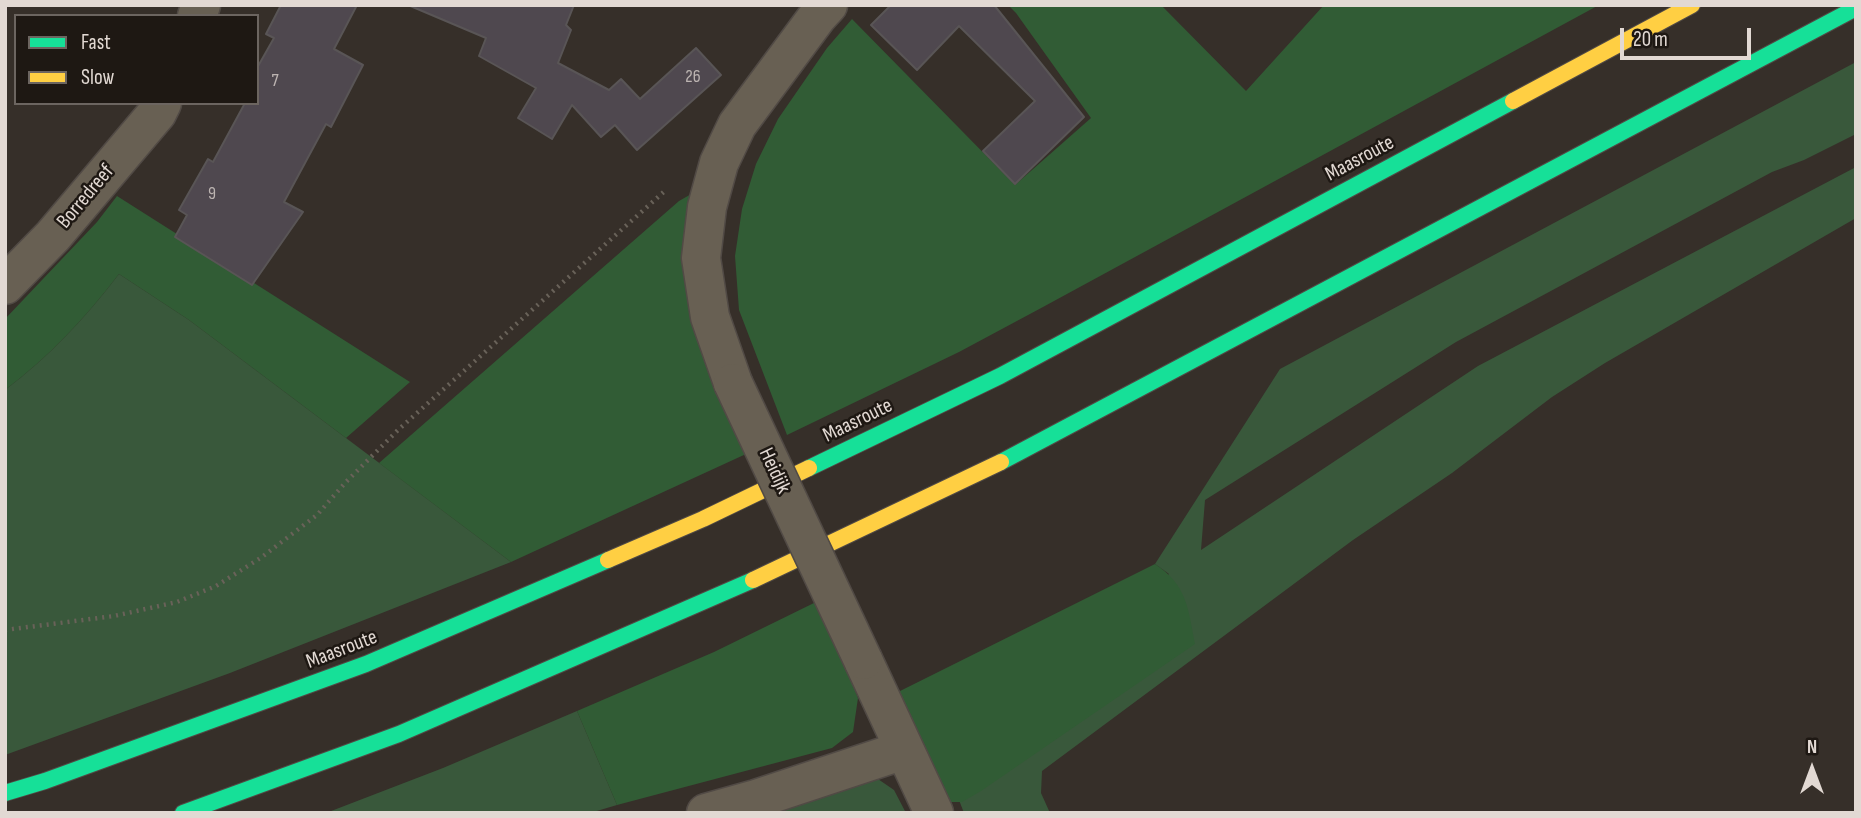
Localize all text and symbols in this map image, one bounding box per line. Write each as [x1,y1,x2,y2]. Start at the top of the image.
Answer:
legend [14,14,259,105]
scale bar [1623,14,1754,58]
text: 20 m [1633,27,1668,52]
text: Fast [81,30,111,55]
text: Slow [81,65,114,90]
house number: 26 [685,66,701,88]
house number: 7 [271,70,279,92]
street label: Maasroute [1321,130,1399,188]
street label: Borredreef [52,160,120,234]
house number: 9 [208,183,216,205]
street label: Maasroute [819,393,897,449]
street label: Heidijk [753,444,795,498]
street label: Maasroute [303,625,381,675]
north arrow [1777,734,1847,804]
text: N [1807,736,1817,759]

